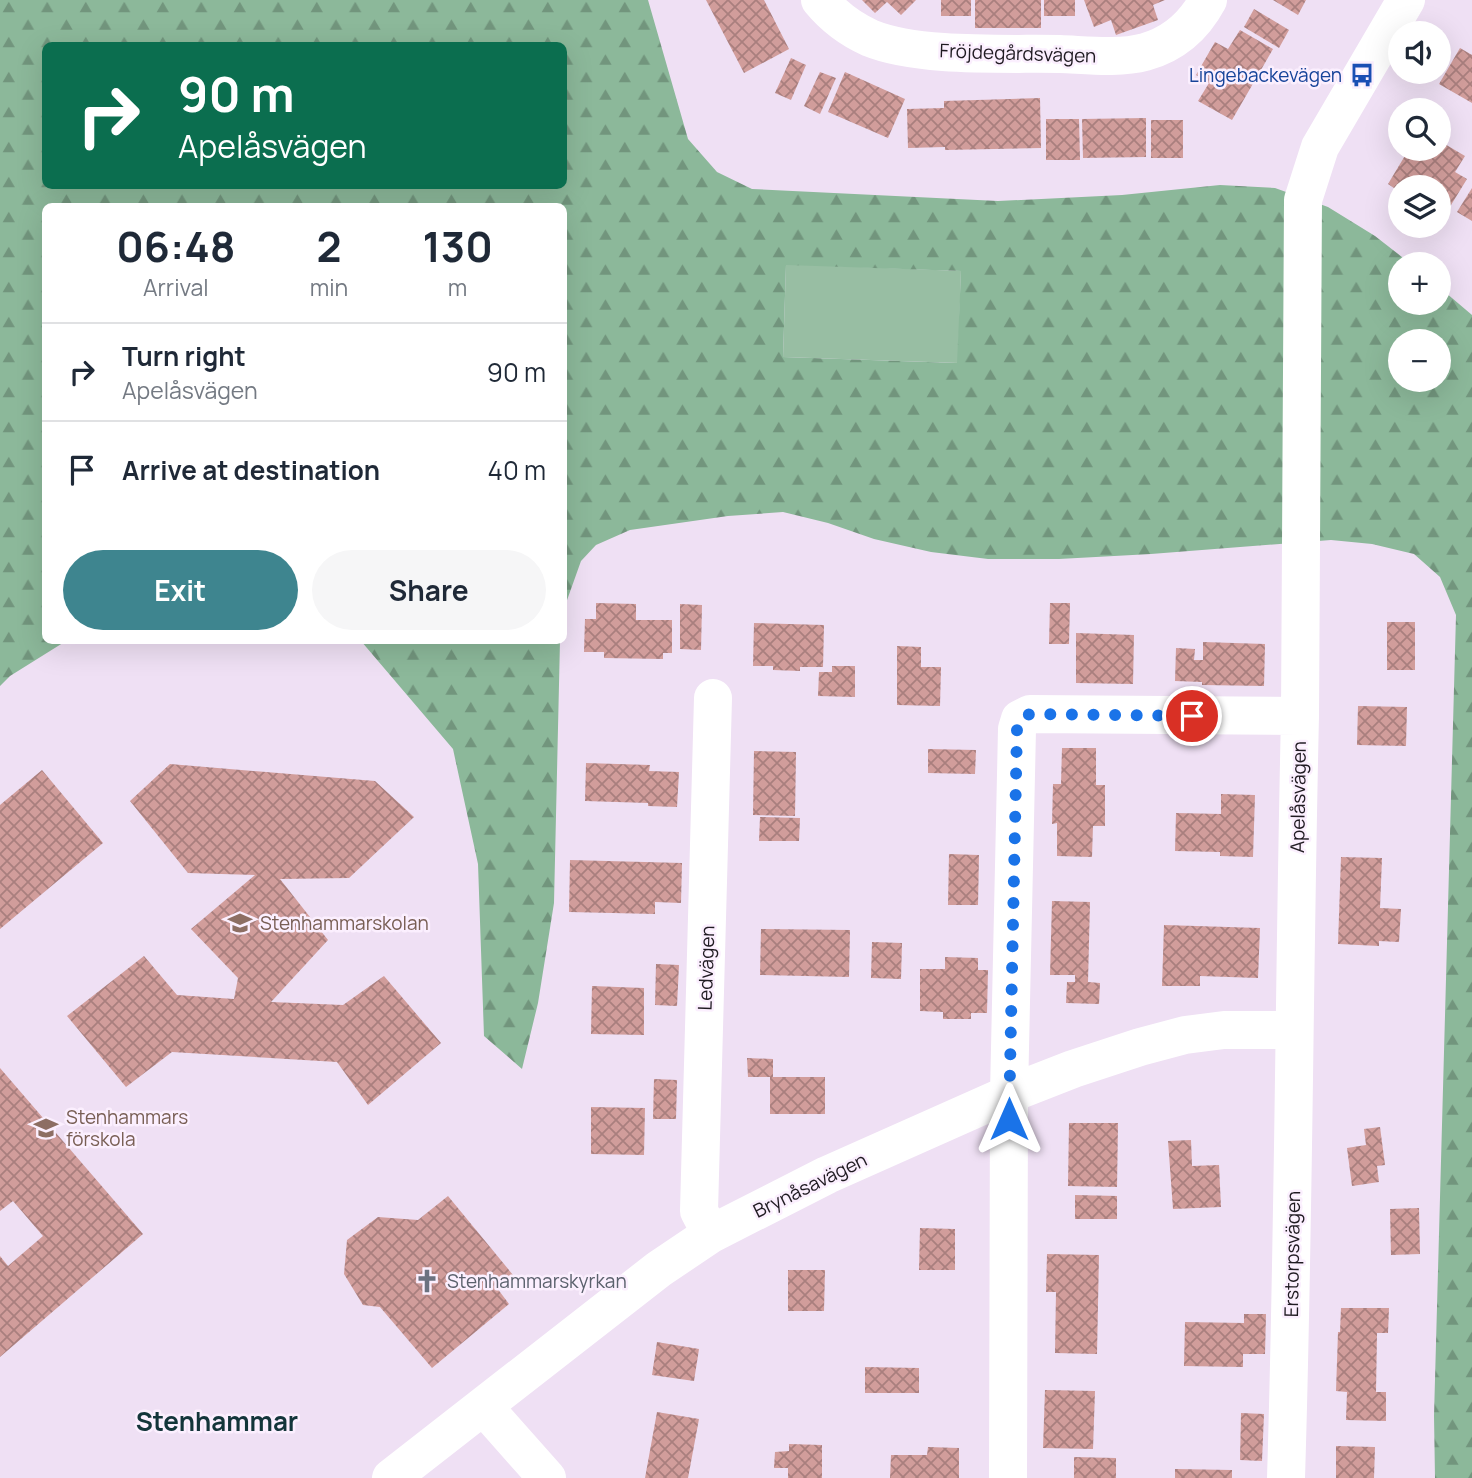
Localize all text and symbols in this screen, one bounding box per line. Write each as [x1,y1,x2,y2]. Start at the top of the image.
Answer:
map controls [1388,21,1451,392]
button: sound [1388,21,1451,84]
street label: Fröjdegårdsvägen [939,37,1097,69]
text: 90 m [178,60,295,127]
bus stop icon: Lingebackevägen [1348,61,1376,89]
place label: Lingebackevägen [1189,62,1342,88]
icon: right [63,70,154,161]
button: search [1388,98,1451,161]
text: Apelåsvägen [178,124,367,168]
button: layers [1388,175,1451,238]
text: 06:48 [116,217,236,275]
text: 2 [316,217,341,275]
text: 130 [422,217,493,275]
button: + [1388,252,1451,315]
text: Arrival [143,271,209,303]
text: min [310,271,348,303]
text: m [448,271,467,303]
button: − [1388,329,1451,392]
text: Turn right [122,338,246,374]
icon: right [63,353,101,391]
text: 90 m [487,354,546,390]
text: Apelåsvägen [122,374,258,406]
icon: arrive [63,451,101,489]
text: Arrive at destination [122,452,380,488]
text: 40 m [488,452,546,488]
button: Exit [63,550,298,630]
button: Share [312,550,546,630]
pin [1162,686,1222,746]
icon: arrive [1173,697,1211,735]
street label: Apelåsvägen [1284,741,1312,853]
school or university icon: Stenhammarskolan [226,909,254,937]
place label: Stenhammarskolan [260,910,429,936]
street label: Ledvägen [692,925,720,1011]
position arrow [972,1082,1046,1156]
place label: Stenhammars förskola [66,1104,188,1152]
school or university icon: Stenhammars förskola [32,1114,60,1142]
street label: Brynåsavägen [749,1146,871,1224]
street label: Erstorpsvägen [1278,1191,1306,1317]
church icon: Stenhammarskyrkan [413,1267,441,1295]
place label: Stenhammarskyrkan [447,1268,627,1294]
district label: Stenhammar [136,1403,298,1439]

